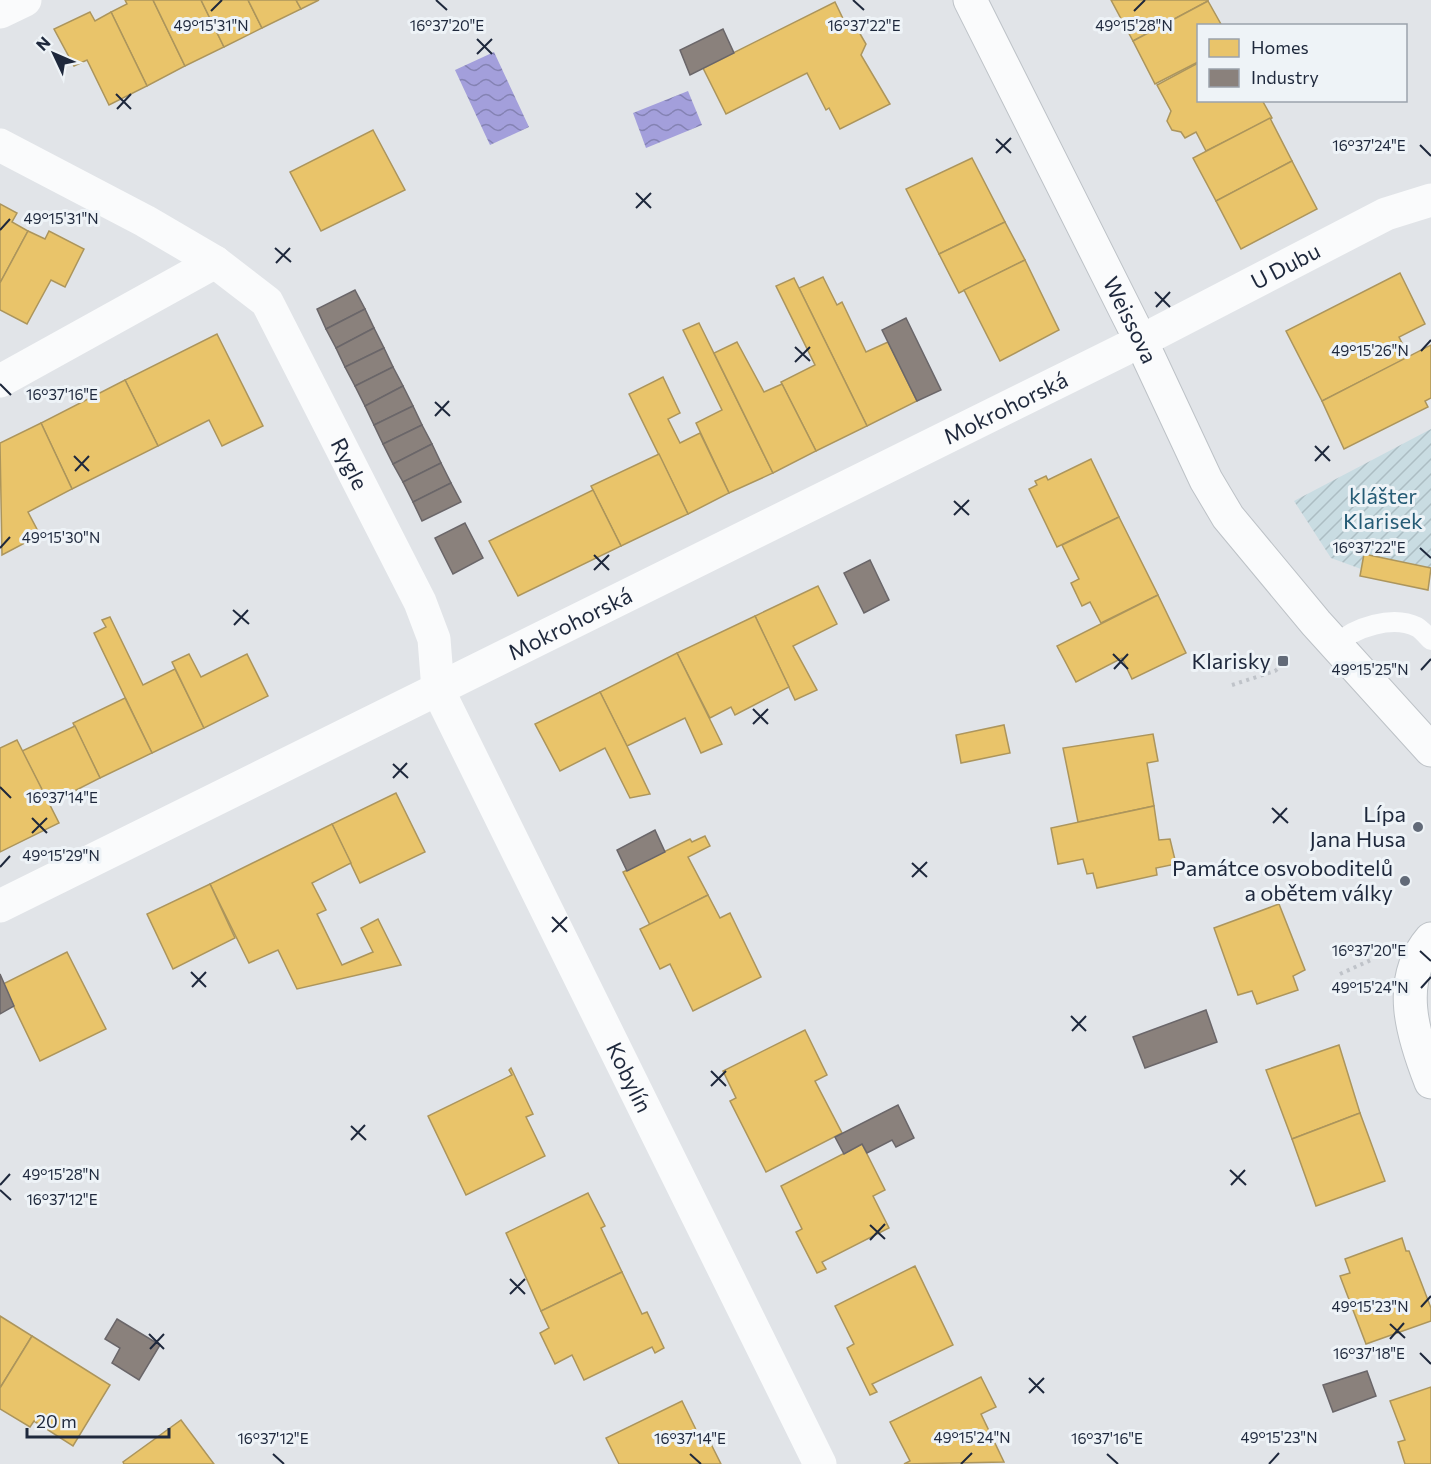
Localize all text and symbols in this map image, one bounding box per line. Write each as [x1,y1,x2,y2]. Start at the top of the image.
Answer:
text: 49°15'31"N [173,16,249,34]
text: 16°37'20"E [410,16,484,34]
text: 16°37'22"E [827,16,901,34]
text: 49°15'28"N [1095,16,1173,34]
north arrow [24,24,84,84]
legend [1197,24,1407,102]
text: N [32,32,54,54]
text: Homes [1251,36,1309,58]
text: Industry [1251,66,1319,88]
text: 16°37'24"E [1332,136,1406,154]
text: 49°15'31"N [23,209,99,227]
street label: U Dubu [1246,237,1324,295]
street label: Weissova [1098,272,1164,368]
text: 49°15'26"N [1331,341,1409,359]
street label: Mokrohorská [939,366,1072,450]
text: 16°37'16"E [26,385,98,403]
street label: Rygle [325,433,374,494]
park label: klášter Klarisek [1343,482,1423,534]
text: 49°15'30"N [22,528,100,546]
text: 16°37'22"E [1332,538,1406,556]
street label: Mokrohorská [503,581,636,665]
place label: Klarisky [1191,647,1271,674]
marker: Klarisky [1276,654,1290,668]
text: 49°15'25"N [1331,660,1409,678]
text: 16°37'14"E [26,788,98,806]
place label: Lípa Jana Husa [1309,800,1406,852]
marker: Lípa Jana Husa [1411,820,1425,834]
text: 49°15'29"N [22,846,100,864]
place label: Památce osvoboditelů a obětem války [1172,854,1393,906]
marker: Památce osvoboditelů a obětem války [1398,874,1412,888]
text: 16°37'20"E [1332,941,1406,959]
text: 49°15'24"N [1331,978,1409,996]
street label: Kobylín [601,1038,658,1117]
text: 49°15'28"N [22,1165,100,1183]
text: 16°37'12"E [26,1190,98,1208]
text: 49°15'23"N [1332,1297,1408,1315]
text: 16°37'18"E [1333,1344,1405,1362]
scale bar [27,1401,170,1439]
text: 20 m [36,1410,77,1432]
text: 49°15'24"N [933,1428,1011,1446]
text: 49°15'23"N [1241,1428,1317,1446]
text: 16°37'12"E [237,1429,309,1447]
text: 16°37'14"E [654,1429,726,1447]
text: 16°37'16"E [1071,1429,1143,1447]

